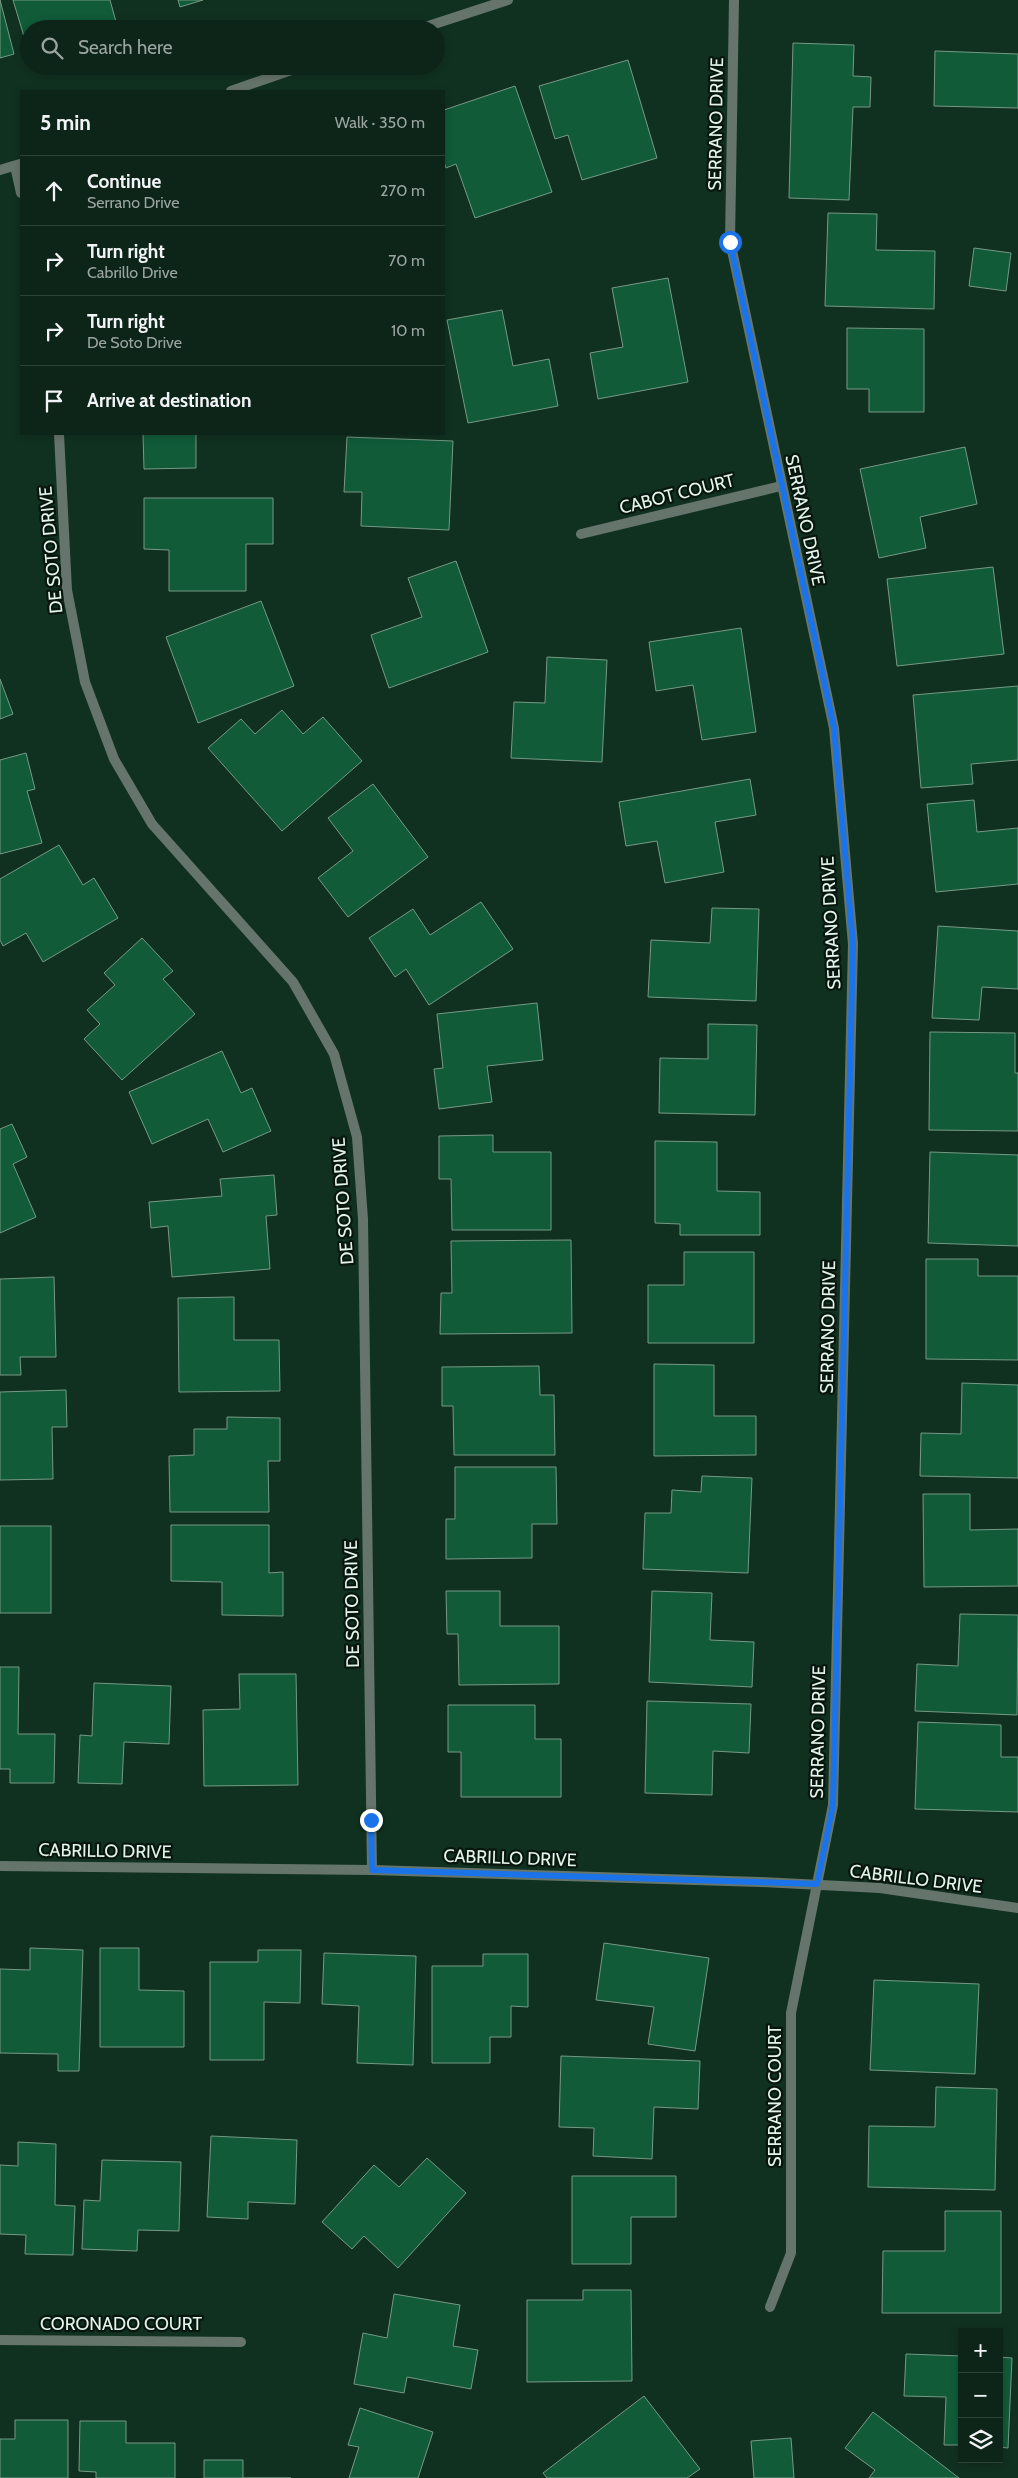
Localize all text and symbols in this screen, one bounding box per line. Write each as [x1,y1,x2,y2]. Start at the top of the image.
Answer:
search box [20,20,445,75]
icon: search [38,34,66,62]
text: Search here [78,36,172,59]
street label: SERRANO DRIVE [704,57,728,191]
text: 5 min [40,110,91,135]
text: Walk · 350 m [335,113,425,132]
text: Continue [87,170,161,193]
icon: ahead [40,177,68,205]
text: 270 m [380,181,425,200]
text: Serrano Drive [87,193,179,212]
route start [719,231,742,254]
text: Turn right [87,240,165,263]
icon: right [40,247,68,275]
text: 70 m [388,251,425,270]
text: Cabrillo Drive [87,263,178,282]
text: Turn right [87,310,165,333]
icon: right [40,317,68,345]
text: 10 m [391,321,425,340]
text: De Soto Drive [87,333,182,352]
icon: arrive [40,387,68,415]
text: Arrive at destination [87,389,251,412]
street label: SERRANO DRIVE [780,452,830,588]
street label: CABOT COURT [617,469,737,519]
street label: DE SOTO DRIVE [34,485,68,615]
street label: SERRANO DRIVE [817,856,845,990]
street label: DE SOTO DRIVE [328,1137,358,1265]
street label: SERRANO DRIVE [816,1260,840,1394]
street label: DE SOTO DRIVE [340,1540,364,1668]
street label: SERRANO DRIVE [806,1665,830,1799]
route end [360,1809,383,1832]
street label: CABRILLO DRIVE [38,1839,172,1863]
street label: CABRILLO DRIVE [443,1845,577,1871]
street label: CABRILLO DRIVE [848,1860,984,1898]
street label: SERRANO COURT [764,2025,786,2167]
street label: CORONADO COURT [40,2313,202,2335]
map controls [958,2328,1003,2463]
button: + [958,2328,1003,2373]
button: − [958,2373,1003,2418]
button: layers [958,2418,1003,2463]

